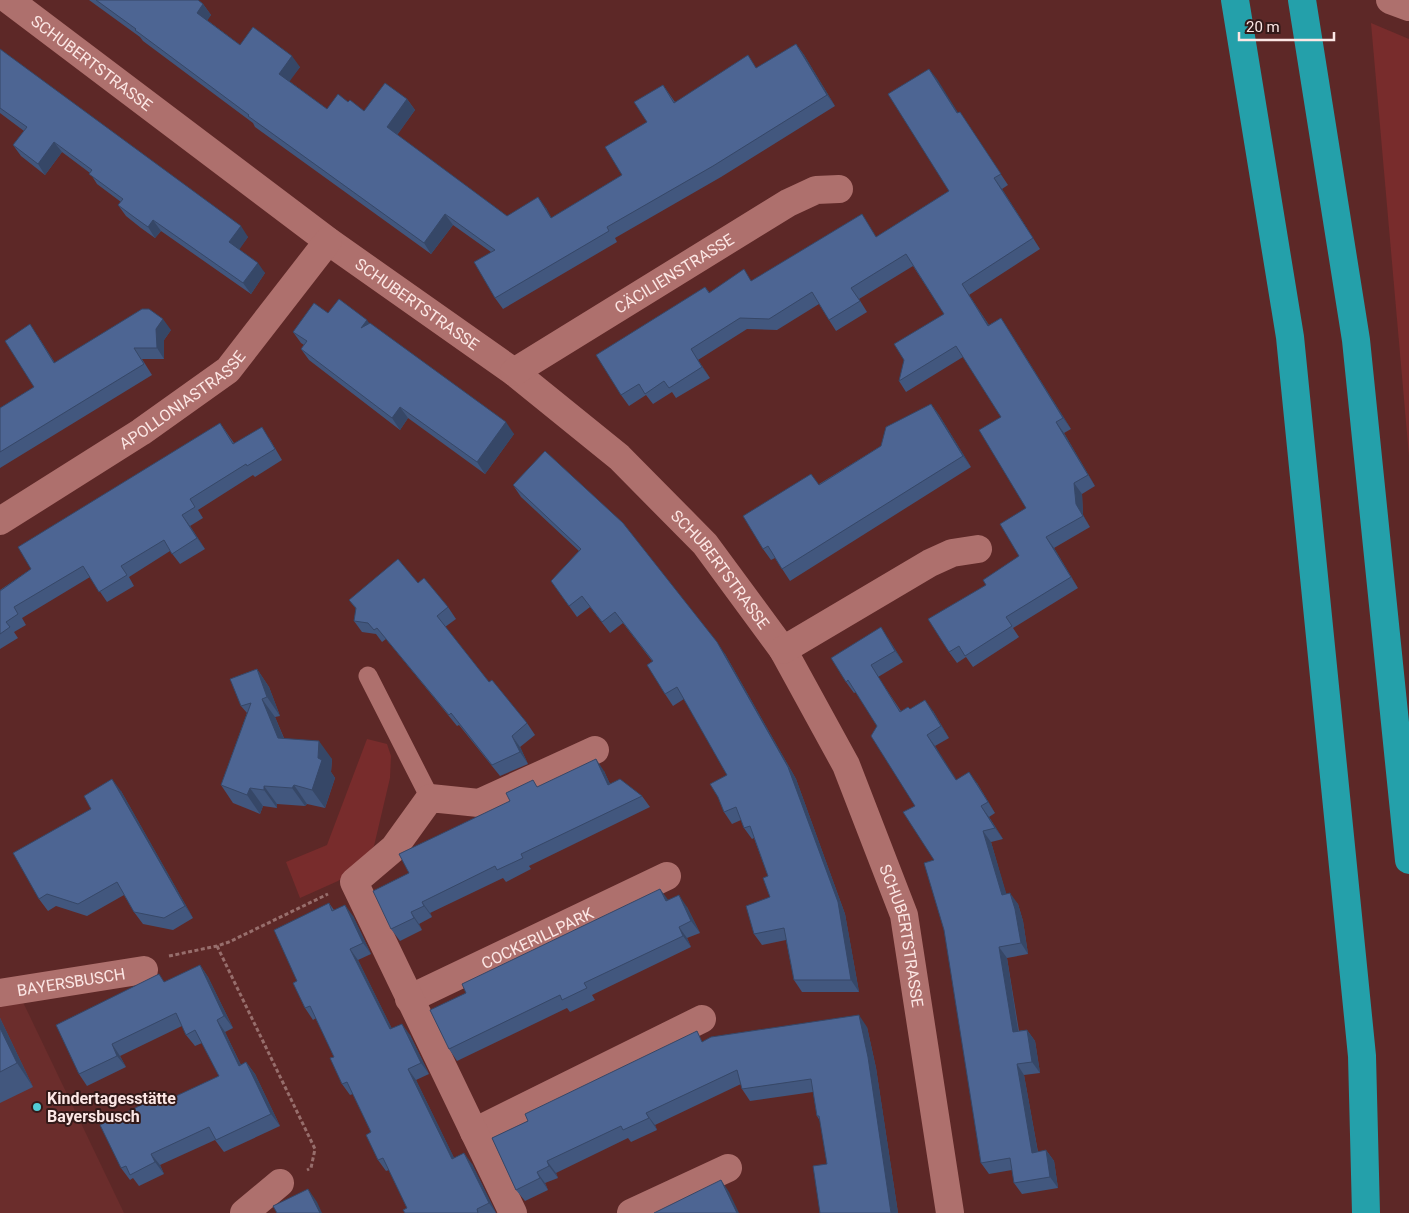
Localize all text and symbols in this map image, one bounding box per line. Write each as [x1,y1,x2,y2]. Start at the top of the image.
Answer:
scale bar [1239,10,1334,42]
street label: SCHUBERTSTRASSE [27,11,156,115]
text: 20 m [1246,18,1280,36]
street label: CÄCILIENSTRASSE [611,230,737,318]
street label: SCHUBERTSTRASSE [351,254,483,354]
street label: APOLLONIASTRASSE [116,347,249,453]
street label: SCHUBERTSTRASSE [667,506,773,633]
street label: SCHUBERTSTRASSE [875,862,927,1009]
street label: COCKERILLPARK [478,903,597,973]
street label: BAYERSBUSCH [16,964,127,1000]
place label: Kindertagesstätte Bayersbusch [47,1089,176,1126]
marker: Kindertagesstätte Bayersbusch [31,1101,43,1113]

